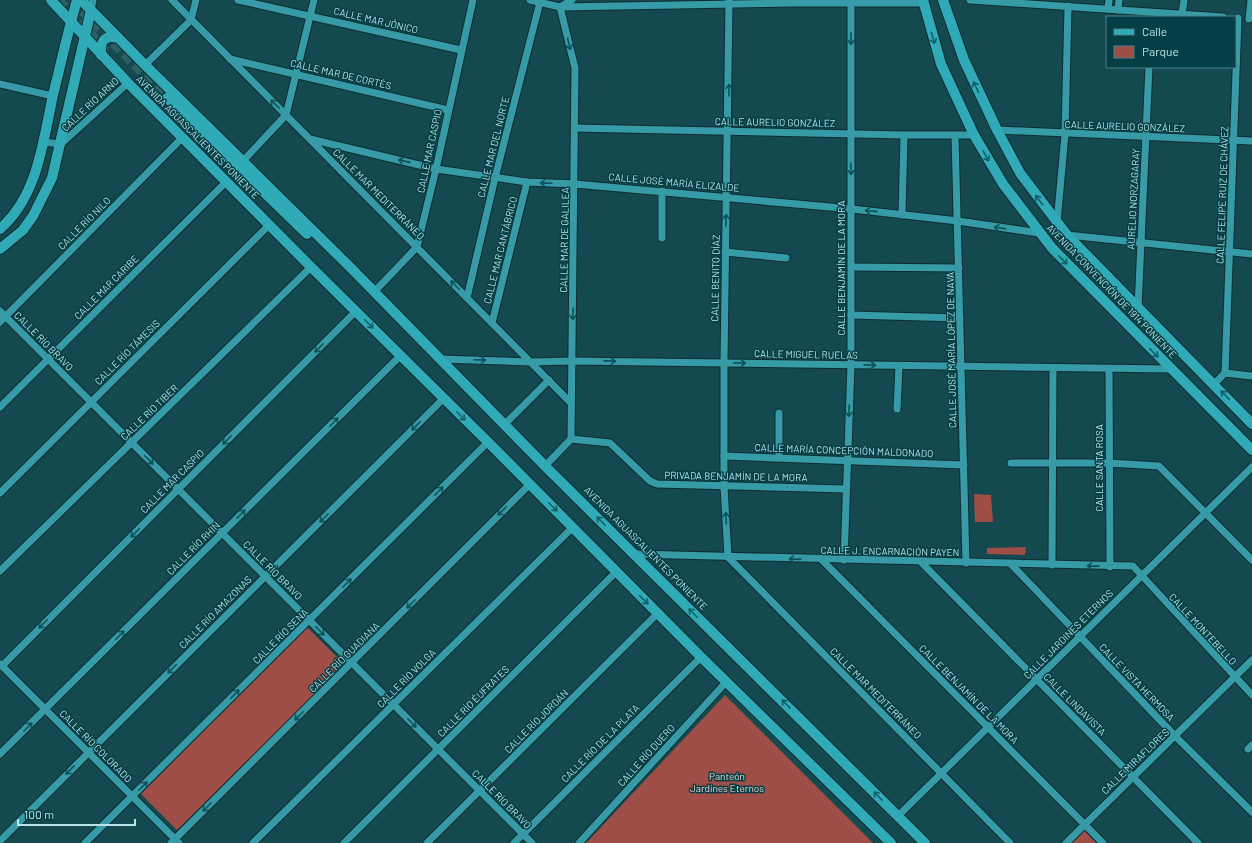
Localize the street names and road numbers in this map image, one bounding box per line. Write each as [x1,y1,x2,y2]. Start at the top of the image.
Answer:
street label: CALLE MAR JÓNICO [333,4,419,36]
street label: CALLE MAR DE CORTÉS [289,57,393,91]
street label: AVENIDA AGUASCALIENTES PONIENTE [134,73,262,201]
street label: CALLE RÍO ARNO [59,75,121,133]
street label: CALLE MAR DEL NORTE [475,95,511,199]
street label: CALLE MAR CASPIO [414,108,444,194]
street label: CALLE AURELIO GONZÁLEZ [715,115,835,129]
street label: CALLE AURELIO GONZÁLEZ [1065,118,1185,134]
street label: CALLE FELIPE RUIZ DE CHÁVEZ [1214,126,1230,264]
street label: CALLE MAR MEDITERRÁNEO [331,146,427,242]
street label: AURELIO NORZAGARAY [1124,148,1142,250]
street label: CALLE JOSÉ MARÍA ELIZALDE [608,170,740,194]
street label: CALLE MAR DE GALILEA [557,187,571,293]
street label: CALLE RÍO NILO [55,194,113,252]
street label: CALLE MAR CANTÁBRICO [481,195,519,305]
street label: CALLE BENJAMÍN DE LA MORA [835,200,847,336]
street label: AVENIDA CONVENCIÓN DE 1914 PONIENTE [1045,221,1179,361]
street label: CALLE BENITO DÍAZ [708,234,722,322]
street label: CALLE MAR CARIBE [71,252,141,322]
street label: CALLE JOSÉ MARÍA LÓPEZ DE NAVA [944,272,958,428]
street label: CALLE RÍO BRAVO [12,309,76,373]
street label: CALLE RÍO TÁMESIS [92,317,162,387]
street label: CALLE MIGUEL RUELAS [754,347,858,361]
street label: CALLE RÍO TIBER [118,382,180,442]
street label: CALLE SANTA ROSA [1093,424,1105,512]
street label: CALLE MARÍA CONCEPCIÓN MALDONADO [754,441,934,459]
street label: CALLE MAR CASPIO [138,447,206,515]
street label: PRIVADA BENJAMÍN DE LA MORA [664,469,808,483]
street label: AVENIDA AGUASCALIENTES PONIENTE [582,484,710,612]
street label: CALLE RÍO RHIN [164,519,222,577]
street label: CALLE RÍO BRAVO [241,538,305,602]
street label: CALLE J. ENCARNACIÓN PAYEN [821,544,959,558]
street label: CALLE RÍO AMAZONAS [176,573,254,651]
street label: CALLE JARDINES ETERNOS [1021,587,1115,681]
street label: CALLE MONTEBELLO [1167,591,1239,667]
street label: CALLE RÍO SENA [250,606,310,666]
street label: CALLE RÍO GUADIANA [306,619,382,695]
street label: CALLE VISTA HERMOSA [1097,641,1177,723]
street label: CALLE BENJAMÍN DE LA MORA [917,642,1021,746]
street label: CALLE MAR MEDITERRÁNEO [828,645,924,741]
street label: CALLE RÍO VOLGA [374,646,438,710]
street label: CALLE RÍO ÉUFRATES [435,663,511,739]
street label: CALLE LINDAVISTA [1041,670,1109,738]
street label: CALLE RÍO JORDÁN [502,687,570,755]
street label: CALLE RÍO DE LA PLATA [558,701,642,785]
street label: CALLE RÍO COLORADO [57,707,135,785]
street label: CALLE RÍO DUERO [615,721,677,789]
street label: CALLE MIRAFLORES [1099,726,1171,796]
street label: CALLE RÍO BRAVO [470,767,534,831]

